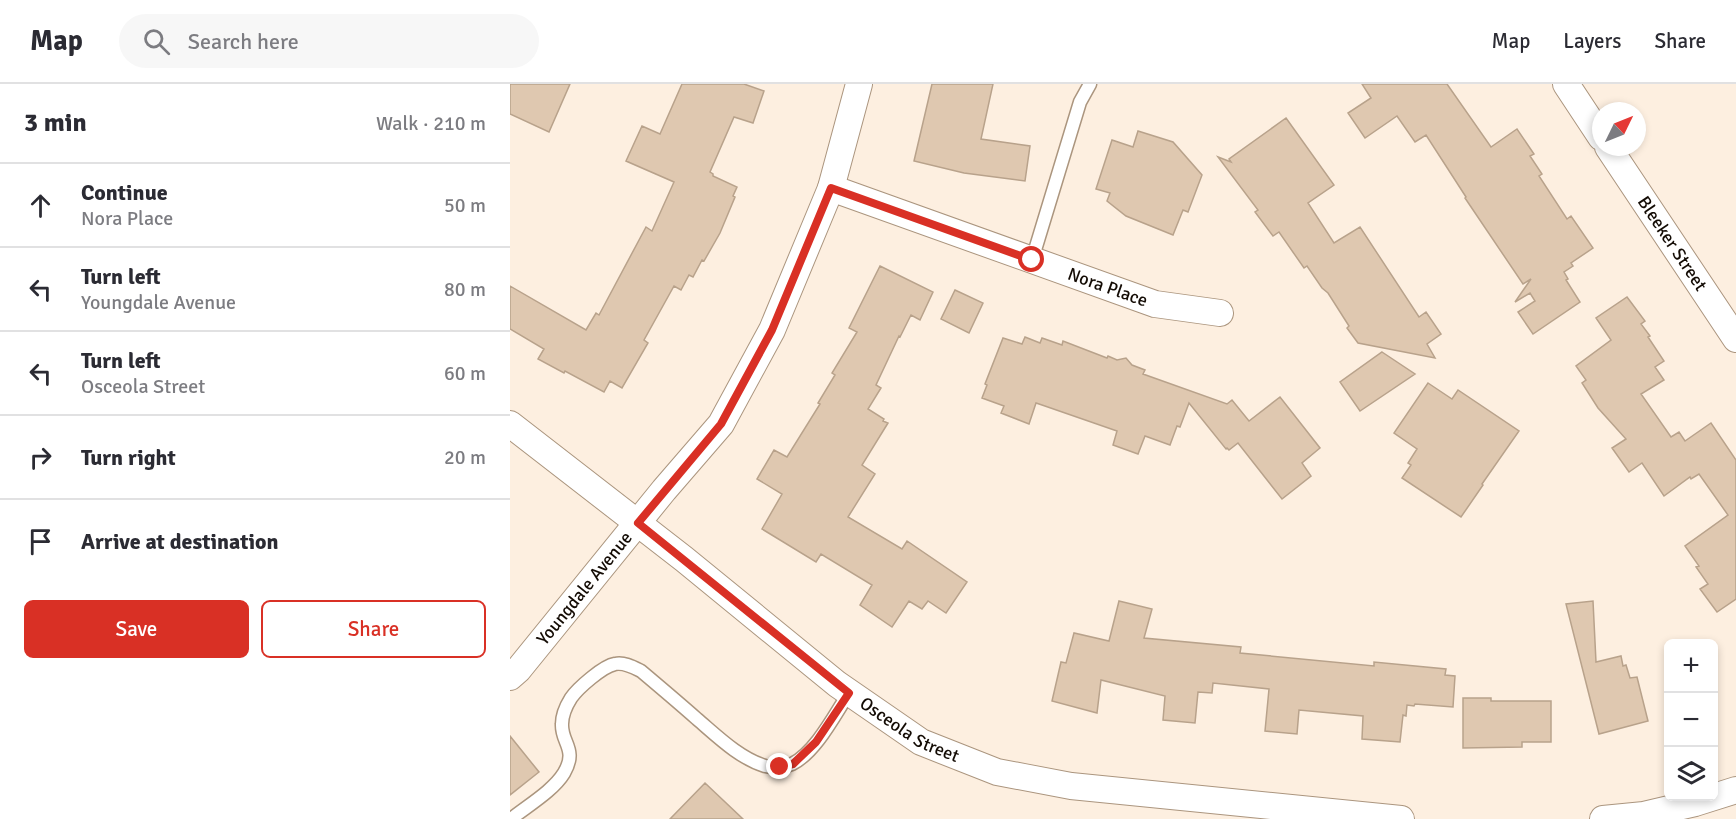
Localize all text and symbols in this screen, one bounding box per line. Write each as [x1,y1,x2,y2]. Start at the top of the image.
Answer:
search box [119,14,539,68]
text: Map [30,24,83,58]
icon: search [140,25,173,58]
text: Search here [188,28,299,55]
text: Map [1492,28,1530,54]
text: Layers [1563,28,1621,54]
text: Share [1654,28,1706,54]
north arrow [1592,102,1646,156]
text: 3 min [24,107,87,139]
text: Walk · 210 m [376,111,486,136]
text: Continue [81,179,168,206]
icon: ahead [24,189,57,222]
street label: Bleeker Street [1633,192,1712,295]
text: 50 m [444,193,486,218]
text: Nora Place [81,206,173,231]
route start [1018,246,1044,272]
text: Turn left [81,263,161,290]
street label: Nora Place [1065,263,1151,311]
icon: left [24,273,57,306]
text: 80 m [444,277,486,302]
text: Youngdale Avenue [81,290,236,315]
text: Turn left [81,347,161,374]
icon: left [24,357,57,390]
text: 60 m [444,361,486,386]
text: Osceola Street [81,374,205,399]
icon: right [24,441,57,474]
text: Turn right [81,444,176,471]
text: 20 m [444,445,486,470]
icon: arrive [24,525,57,558]
street label: Youngdale Avenue [532,527,637,649]
text: Arrive at destination [81,528,278,555]
button: Save [24,600,249,658]
button: Share [261,600,486,658]
map controls [1664,639,1718,801]
button: + [1664,639,1718,693]
street label: Osceola Street [856,692,962,767]
button: − [1664,693,1718,747]
button: layers [1664,747,1718,801]
route end [766,753,792,779]

